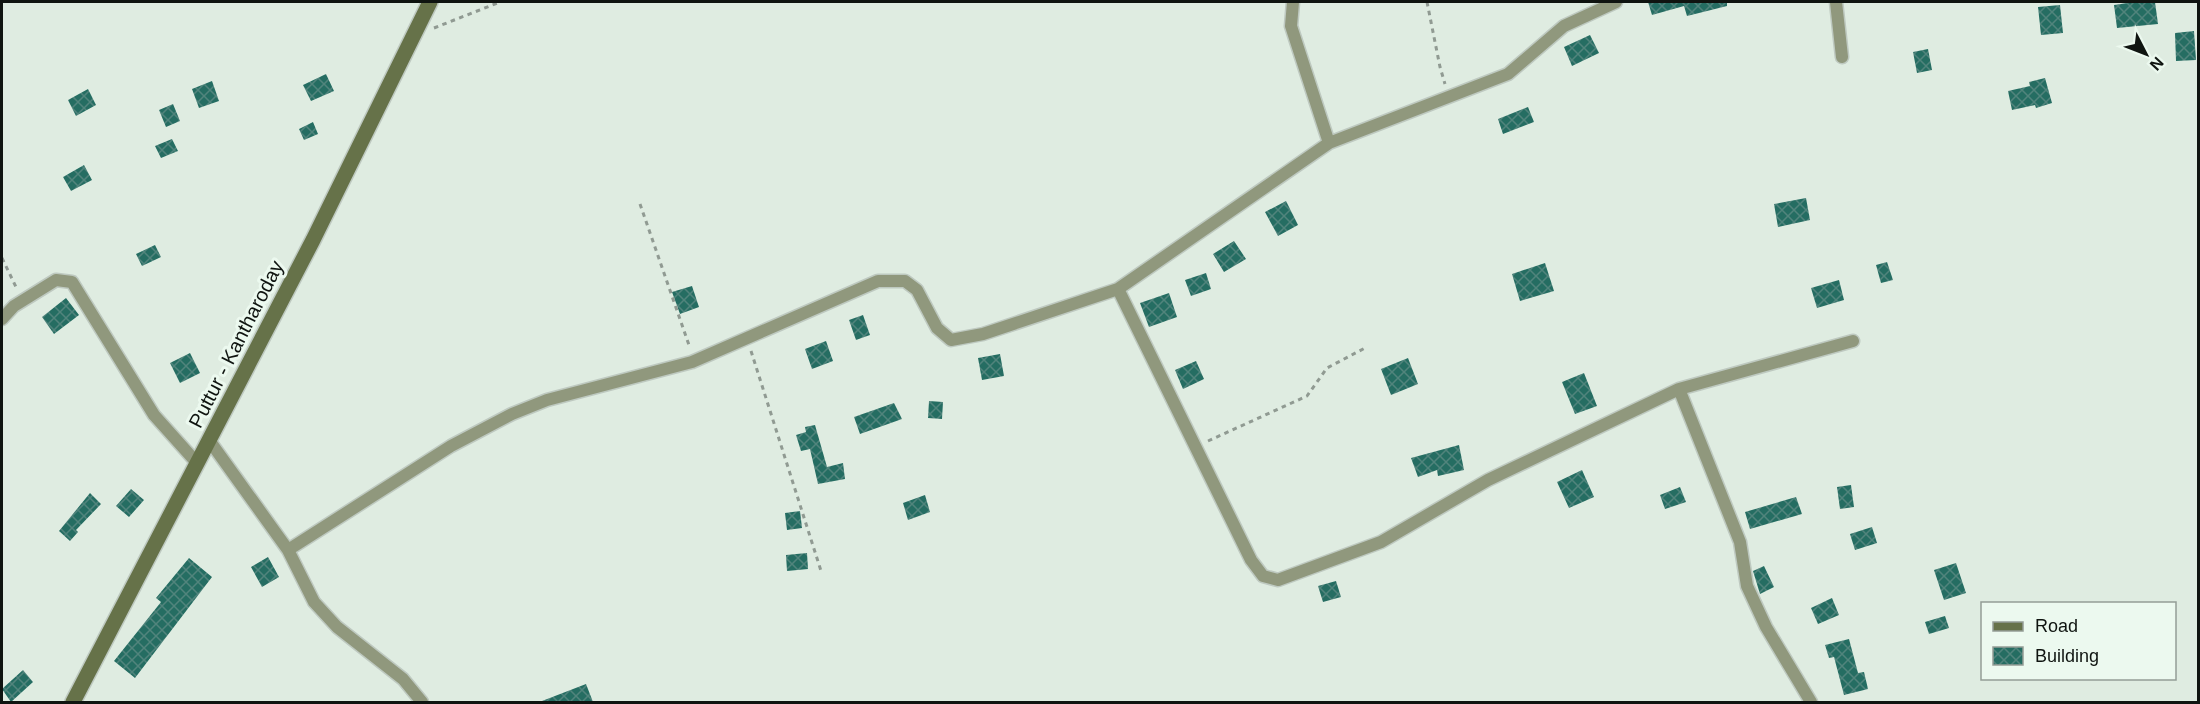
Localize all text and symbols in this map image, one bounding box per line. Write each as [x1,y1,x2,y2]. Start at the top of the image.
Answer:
north arrow [2116,24,2176,84]
text: N [2147,54,2167,74]
street label: Puttur - Kantharoday [184,257,288,431]
legend [1981,602,2176,680]
text: Road [2035,616,2078,636]
text: Building [2035,646,2099,666]

